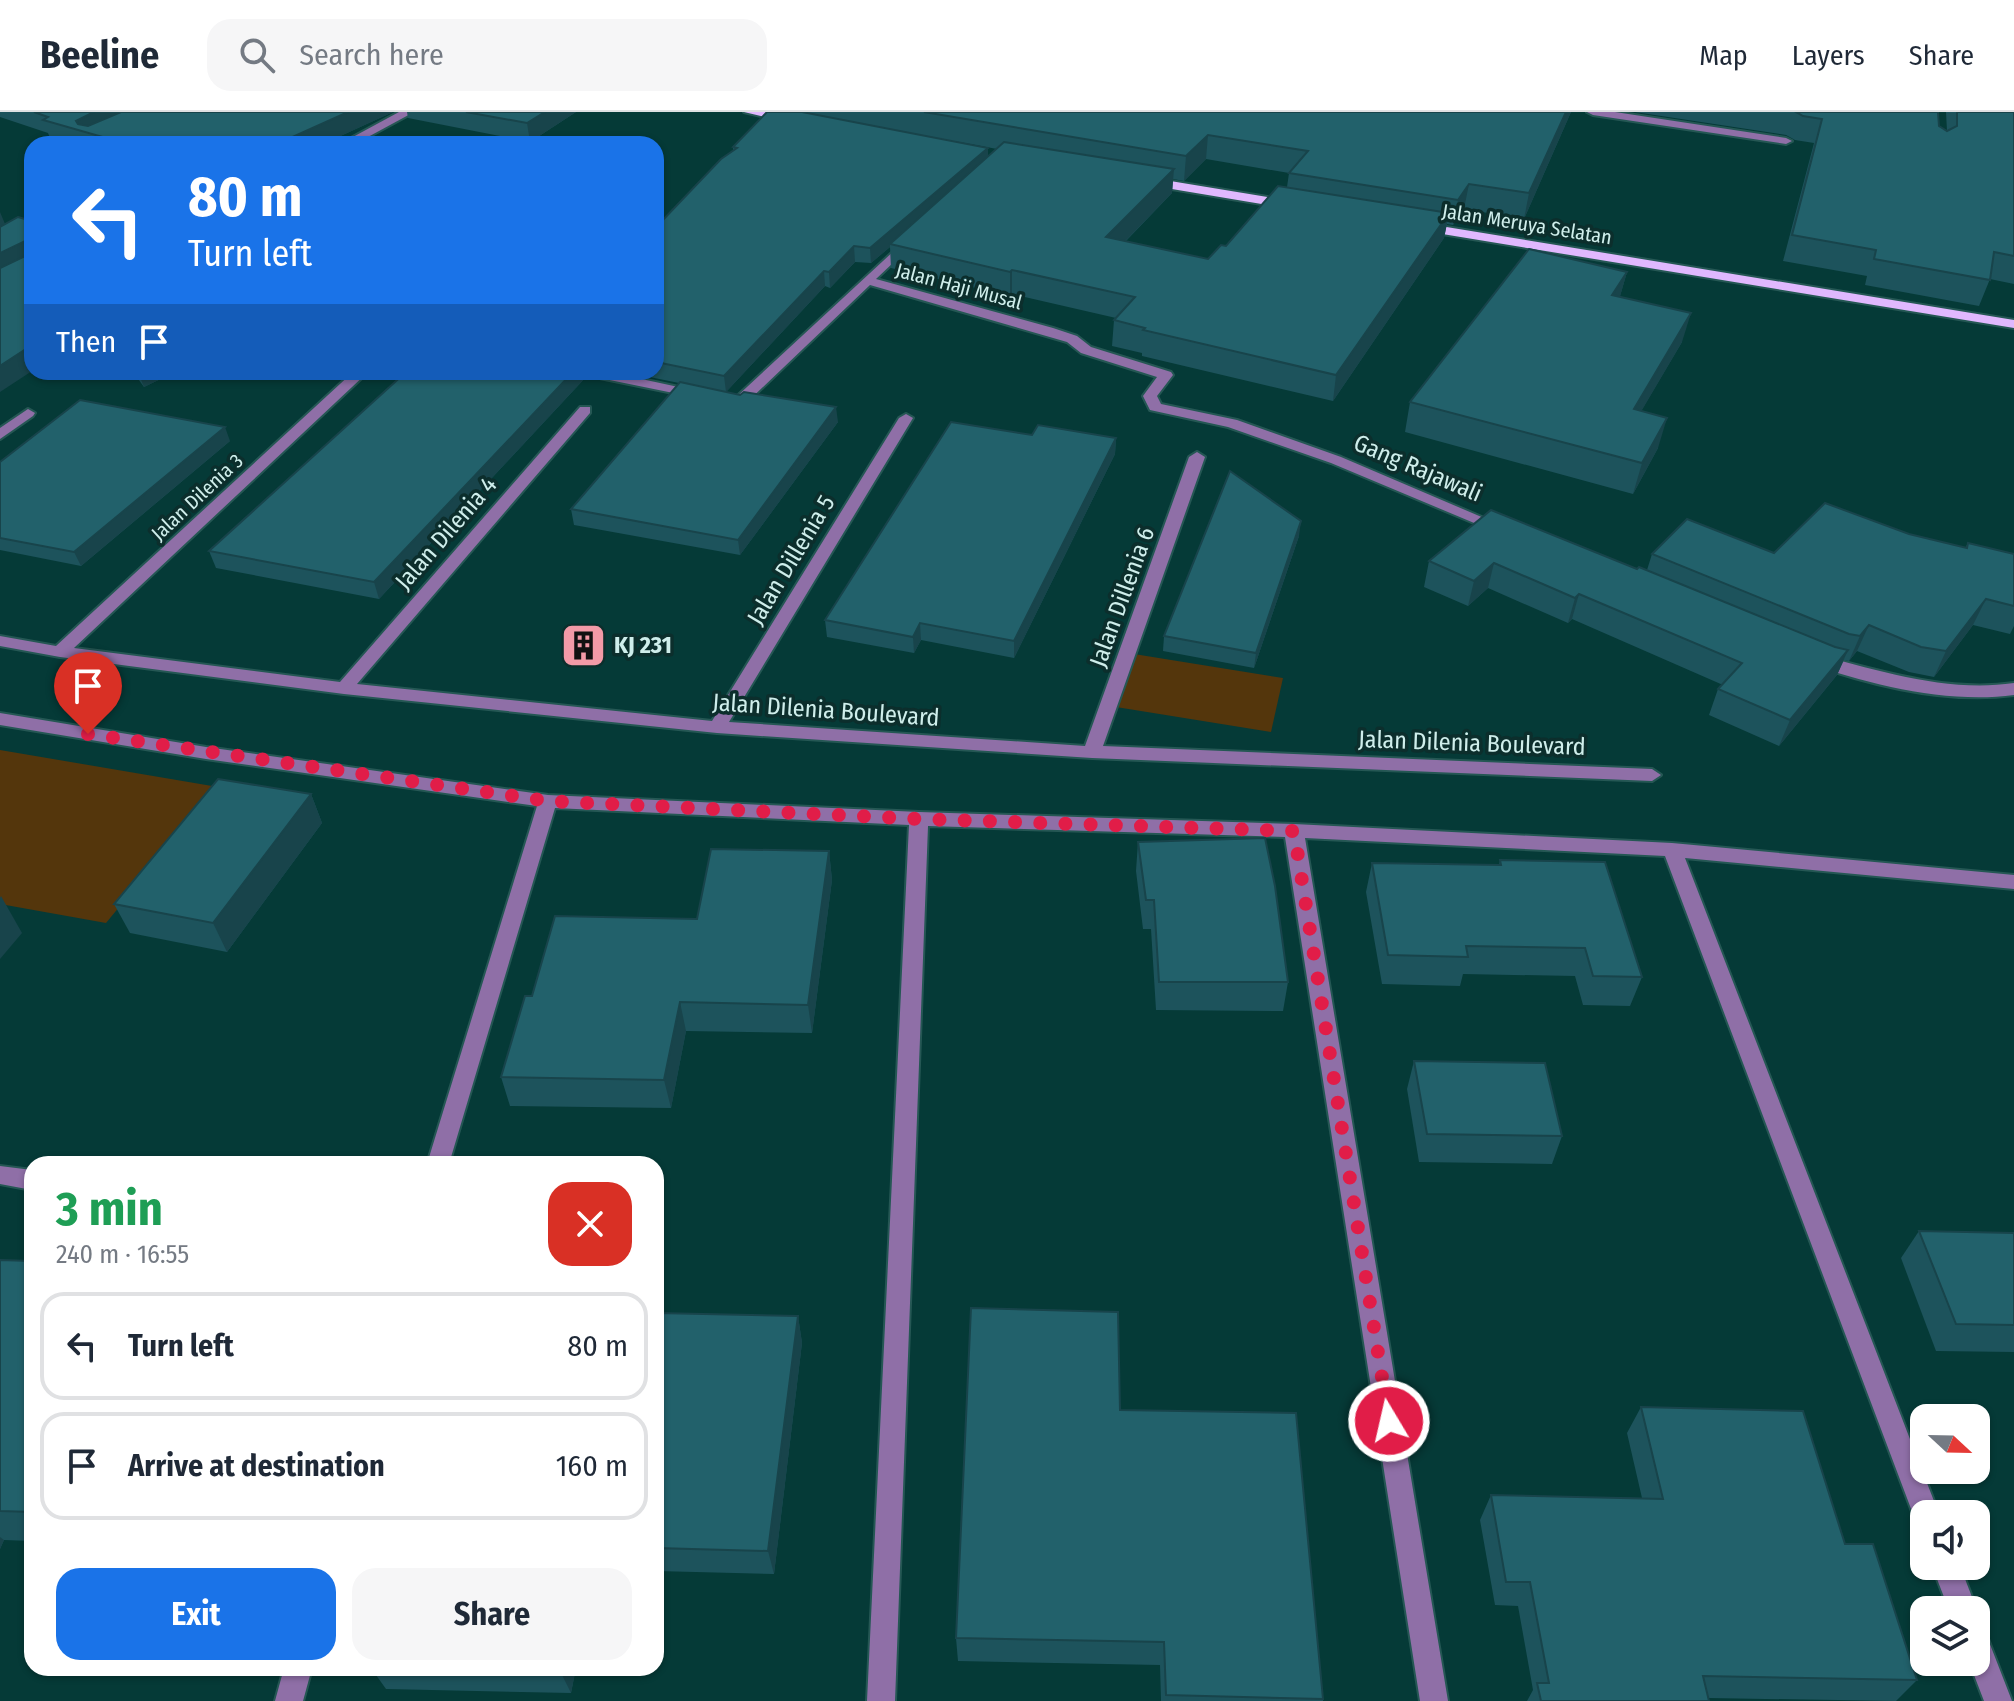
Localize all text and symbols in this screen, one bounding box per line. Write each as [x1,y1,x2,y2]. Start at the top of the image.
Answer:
search box [207,19,767,91]
text: Beeline [40,32,159,78]
icon: search [235,33,279,77]
text: Search here [299,37,444,73]
text: Map [1699,39,1748,72]
text: Layers [1792,39,1865,72]
text: Share [1909,39,1974,72]
text: 80 m [188,164,303,231]
icon: left [56,168,160,272]
street label: Jalan Meruya Selatan [1440,199,1614,249]
text: Turn left [188,232,312,276]
street label: Jalan Haji Musal [893,258,1025,314]
icon: arrive [132,320,176,364]
text: Then [56,324,116,360]
street label: Gang Rajawali [1350,428,1486,508]
street label: Jalan Dilenia 3 [146,449,248,545]
street label: Jalan Dilenia 4 [389,471,503,595]
street label: Jalan Dillenia 5 [741,490,841,630]
street label: Jalan Dillenia 6 [1084,523,1160,671]
building icon: KJ 231 [559,621,607,669]
place label: KJ 231 [614,631,672,659]
pin [54,652,122,734]
icon: arrive [66,664,110,708]
street label: Jalan Dilenia Boulevard [712,688,940,732]
street label: Jalan Dilenia Boulevard [1358,725,1586,761]
text: 3 min [56,1180,163,1238]
button: close [548,1182,632,1266]
text: 240 m · 16:55 [56,1239,189,1270]
icon: left [60,1324,104,1368]
text: Turn left [128,1328,234,1364]
text: 80 m [567,1328,628,1364]
position arrow [1347,1379,1431,1463]
north arrow [1910,1404,1990,1484]
map controls [1910,1404,1990,1676]
icon: arrive [60,1444,104,1488]
text: Arrive at destination [128,1448,385,1484]
text: 160 m [556,1448,628,1484]
button: sound [1910,1500,1990,1580]
button: Exit [56,1568,336,1660]
button: Share [352,1568,632,1660]
button: layers [1910,1596,1990,1676]

